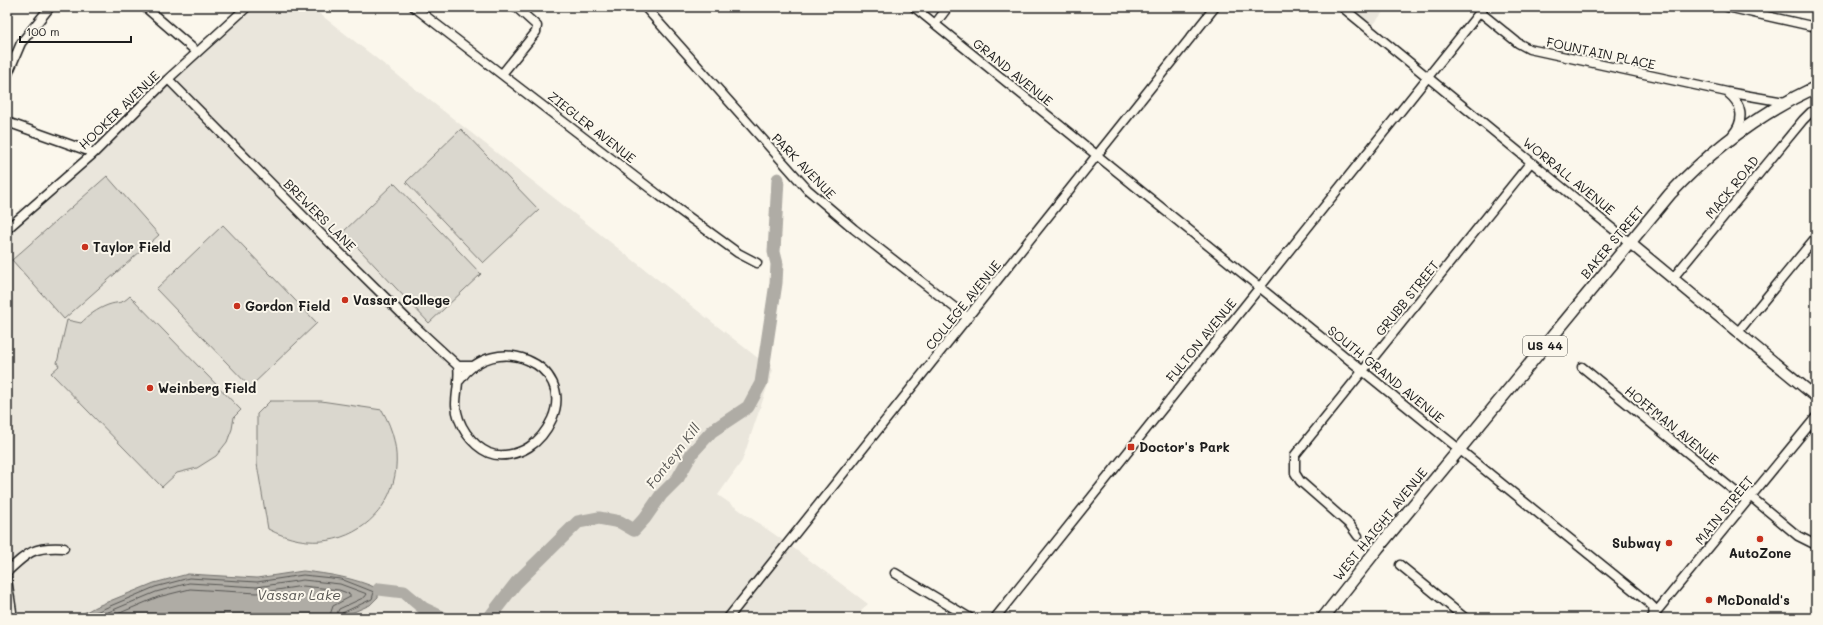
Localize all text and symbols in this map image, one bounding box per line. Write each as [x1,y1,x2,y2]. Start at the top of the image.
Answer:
scale bar [20,18,131,44]
text: 100 m [26,23,60,39]
street label: FOUNTAIN PLACE [1545,33,1657,72]
street label: GRAND AVENUE [970,34,1057,109]
street label: HOOKER AVENUE [75,67,163,153]
street label: ZIEGLER AVENUE [545,87,640,166]
street label: PARK AVENUE [769,129,840,202]
street label: WORRALL AVENUE [1520,133,1619,218]
street label: MACK ROAD [1701,152,1762,222]
street label: BREWERS LANE [281,175,360,254]
street label: BAKER STREET [1576,202,1647,282]
place label: Taylor Field [93,238,171,256]
marker: Taylor Field [80,242,90,252]
street label: COLLEGE AVENUE [921,256,1004,353]
street label: GRUBB STREET [1371,257,1442,339]
place label: Vassar College [353,291,450,308]
street label: FULTON AVENUE [1162,294,1240,385]
marker: Vassar College [340,295,350,305]
place label: Gordon Field [245,297,330,314]
marker: Gordon Field [232,301,242,311]
street label: SOUTH GRAND AVENUE [1325,321,1448,426]
road number: US 44 [1523,336,1567,356]
place label: Weinberg Field [158,379,256,396]
street label: HOFFMAN AVENUE [1622,382,1723,468]
marker: Weinberg Field [145,383,155,393]
water label: Fonteyn Kill [641,419,704,492]
place label: Doctor's Park [1139,438,1230,455]
marker: Doctor's Park [1126,442,1136,452]
street label: WEST HAIGHT AVENUE [1329,464,1430,584]
street label: MAIN STREET [1691,472,1757,548]
place label: Subway [1612,534,1661,552]
marker: AutoZone [1755,534,1765,544]
marker: Subway [1664,538,1674,548]
place label: AutoZone [1729,544,1791,561]
water label: Vassar Lake [257,585,341,604]
place label: McDonald's [1717,591,1790,608]
marker: McDonald's [1704,595,1714,605]

